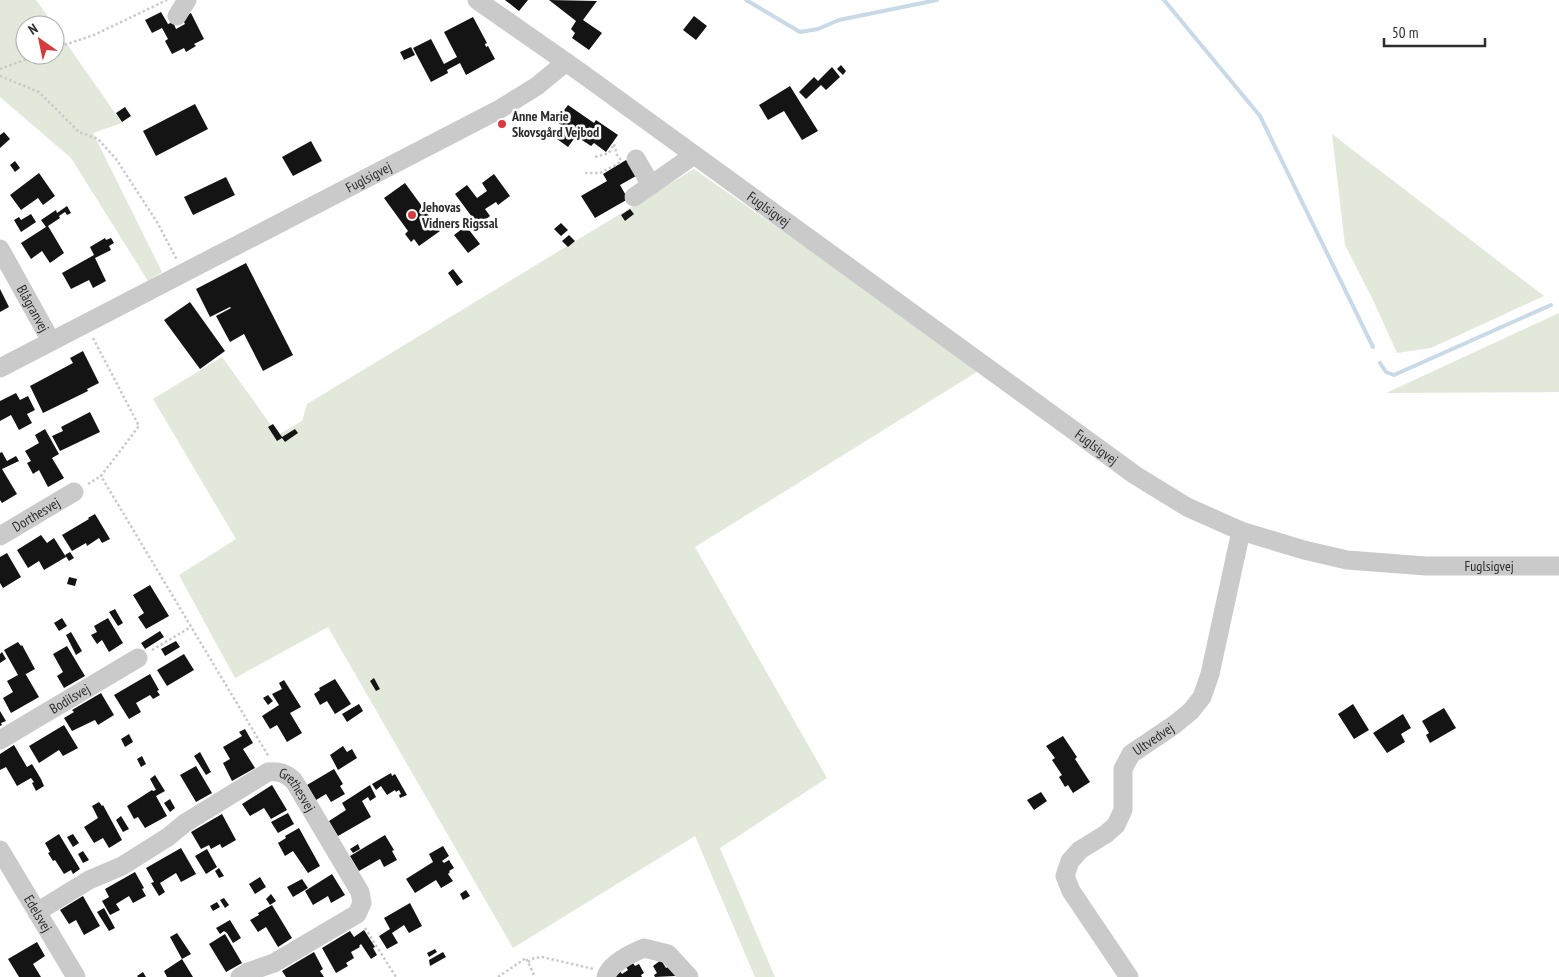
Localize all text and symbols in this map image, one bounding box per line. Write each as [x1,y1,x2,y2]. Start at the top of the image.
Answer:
north arrow [15,15,65,65]
scale bar [1384,15,1485,47]
text: N [25,19,41,39]
text: 50 m [1392,23,1418,42]
place label: Anne Marie Skovsgård Vejbod [511,107,599,141]
marker: Anne Marie Skovsgård Vejbod [496,118,508,130]
street label: Fuglsigvej [342,158,395,196]
street label: Fuglsigvej [744,187,794,231]
place label: Jehovas Vidners Rigssal [421,198,499,232]
marker: Jehovas Vidners Rigssal [406,209,418,221]
street label: Blågranvej [13,282,53,335]
street label: Fuglsigvej [1071,425,1122,469]
street label: Dorthesvej [9,493,63,536]
street label: Fuglsigvej [1464,557,1514,575]
street label: Bodilsvej [46,680,93,718]
street label: Ultvedvej [1129,719,1177,759]
street label: Grethesvej [277,764,319,815]
street label: Edelsvej [20,892,56,935]

